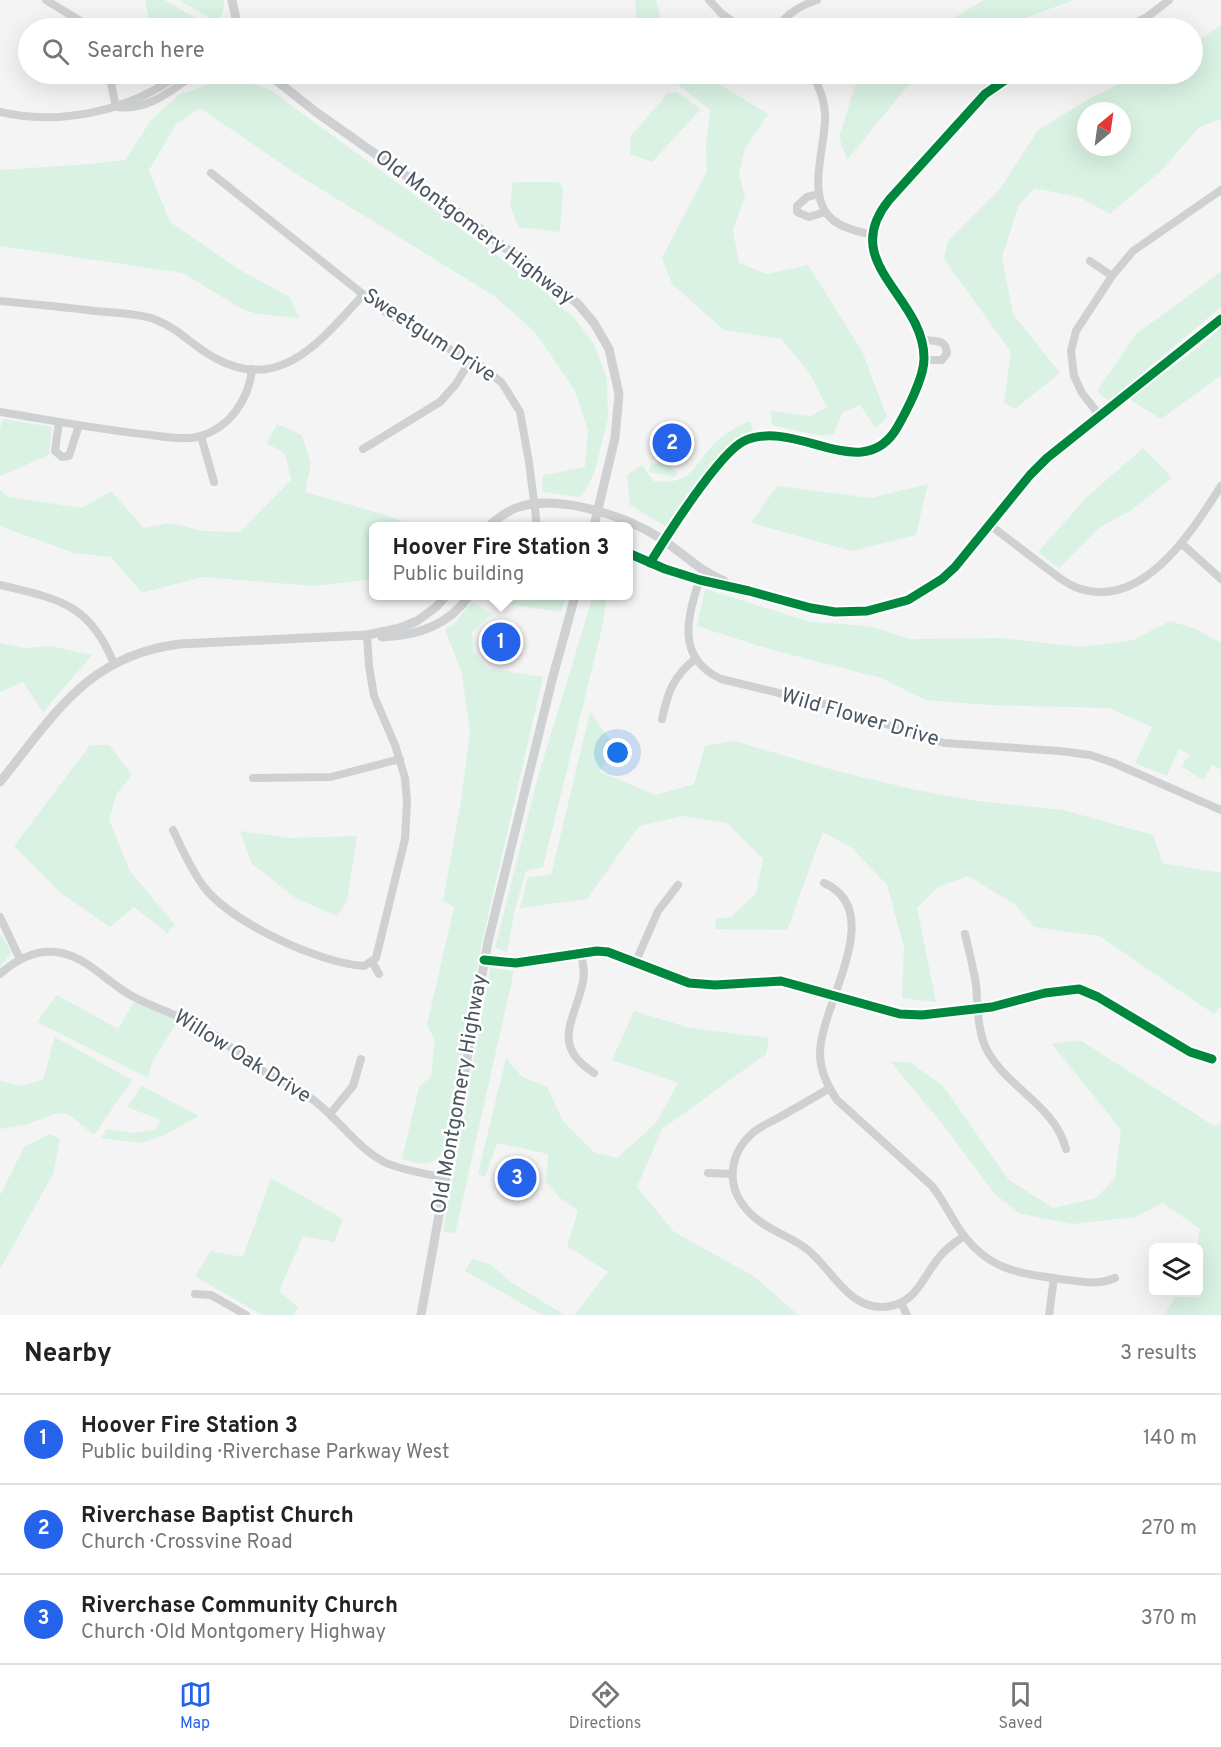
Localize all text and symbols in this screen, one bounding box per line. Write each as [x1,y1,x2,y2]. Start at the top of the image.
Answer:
search box [18,18,1203,84]
icon: search [39,35,72,68]
text: Search here [87,38,205,65]
north arrow [1077,102,1131,156]
street label: Old Montgomery Highway [369,144,579,312]
street label: Sweetgum Drive [357,283,501,389]
pin: 2 [652,420,692,466]
popup [369,522,633,600]
text: Hoover Fire Station 3 [393,535,609,562]
text: Public building [393,562,524,588]
pin: 1 [482,620,520,664]
street label: Wild Flower Drive [778,683,942,753]
your location [603,738,632,767]
street label: Old Montgomery Highway [426,972,494,1216]
street label: Willow Oak Drive [168,1004,316,1110]
pin: 3 [498,1156,536,1200]
map controls [1149,1243,1203,1297]
button: layers [1149,1243,1203,1297]
text: Nearby [24,1338,112,1371]
text: 3 results [1120,1341,1197,1367]
text: Hoover Fire Station 3 [81,1413,298,1440]
text: 1 [40,1426,48,1452]
text: 140 m [1143,1426,1197,1452]
text: Public building · Riverchase Parkway West [81,1440,450,1466]
text: Riverchase Baptist Church [81,1503,354,1530]
text: 2 [37,1516,50,1542]
text: 270 m [1141,1516,1197,1542]
text: Church · Crossvine Road [81,1530,293,1556]
text: Riverchase Community Church [81,1593,398,1620]
text: 3 [38,1606,50,1632]
text: 370 m [1141,1606,1197,1632]
text: Church · Old Montgomery Highway [81,1620,386,1646]
tab: Map [179,1678,212,1734]
tab: Directions [569,1678,641,1734]
tab: Saved [998,1678,1042,1734]

